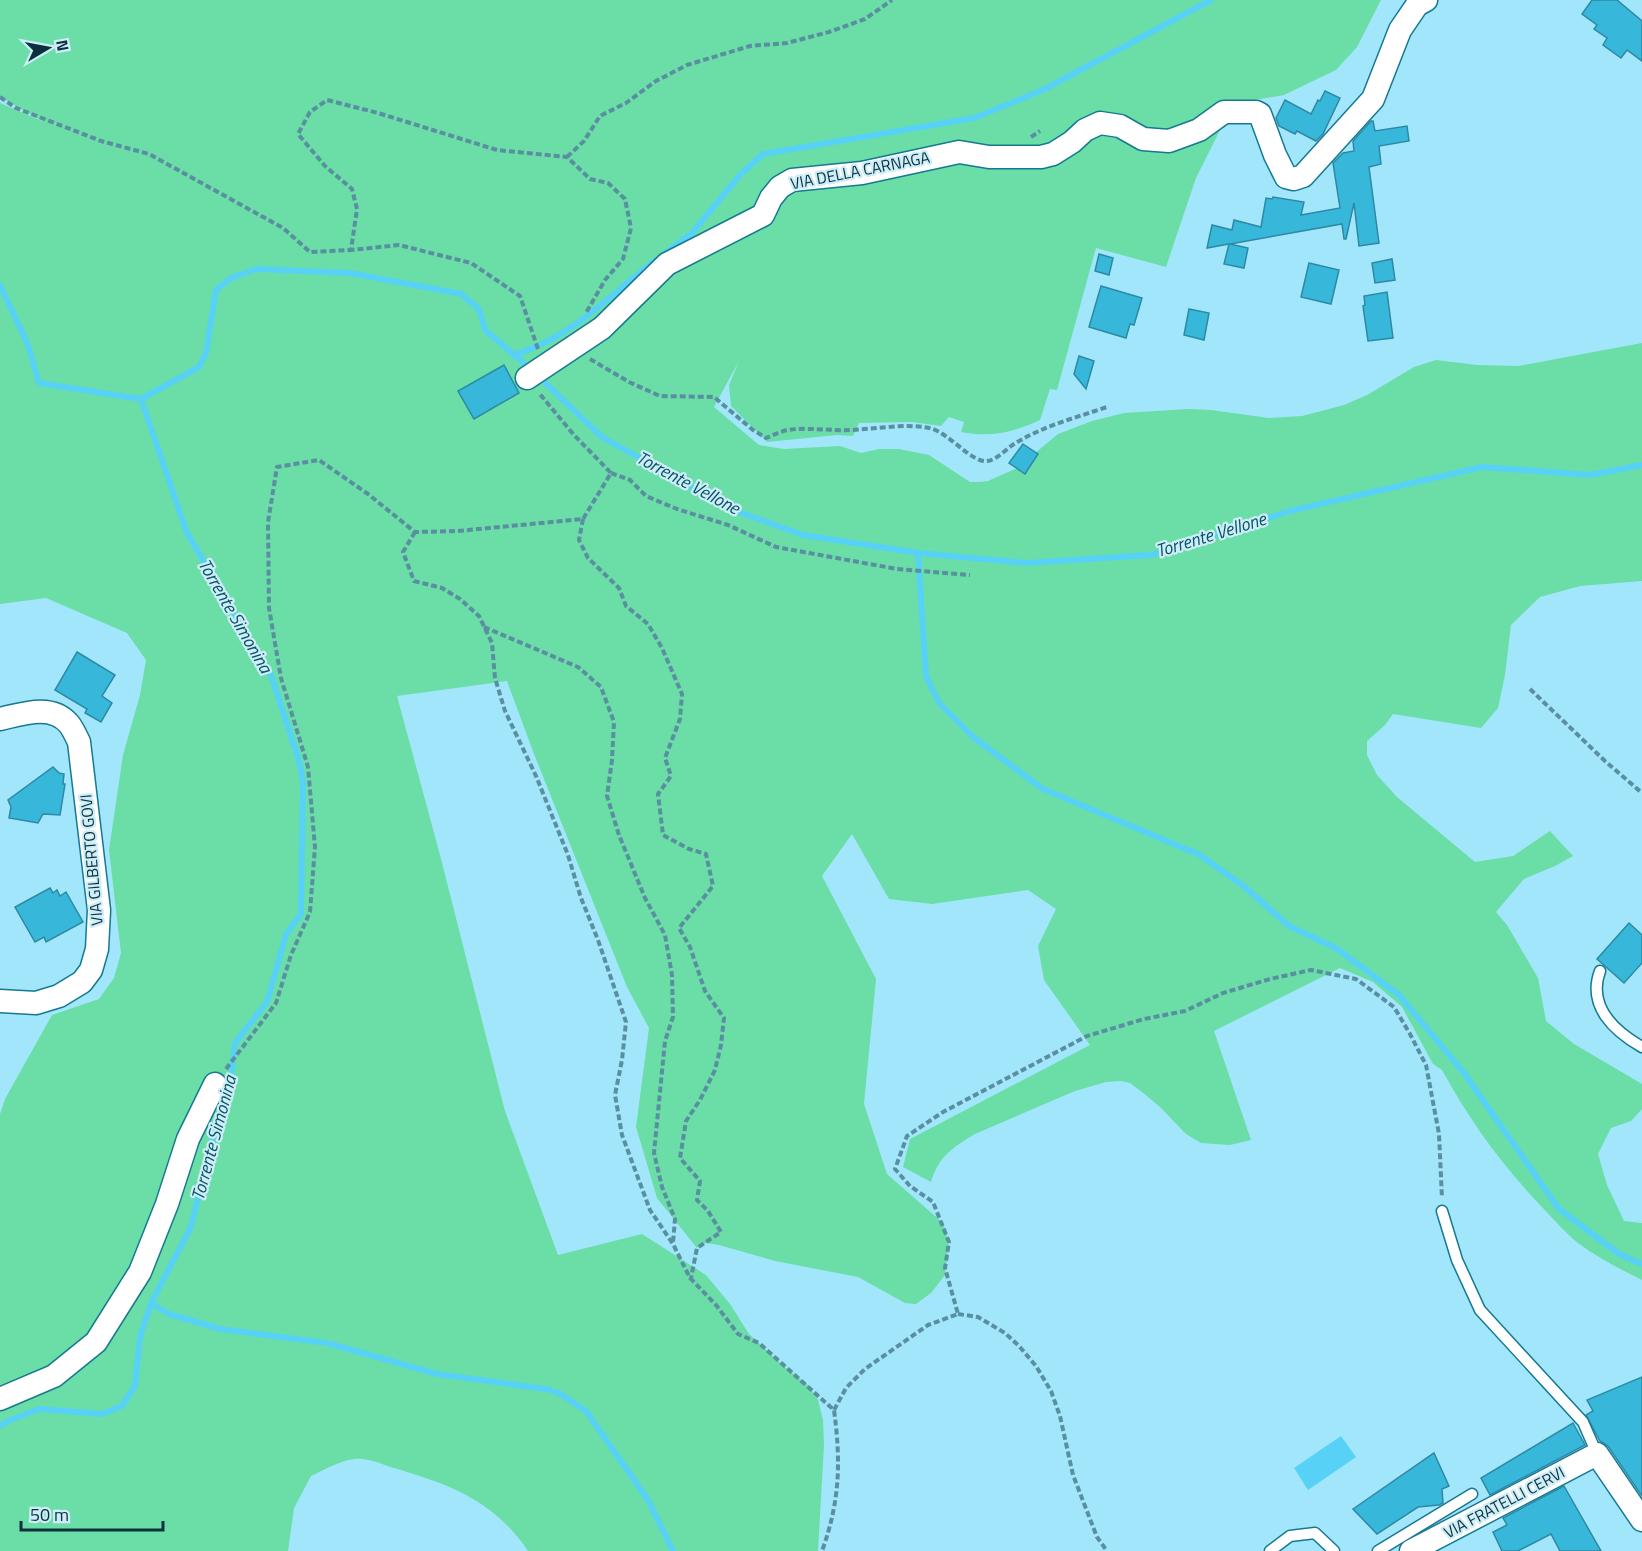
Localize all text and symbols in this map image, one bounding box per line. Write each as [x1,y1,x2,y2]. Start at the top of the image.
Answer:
north arrow [18,18,78,78]
text: N [50,38,76,53]
street label: VIA DELLA CARNAGA [788,145,932,195]
water label: Torrente Vellone [632,444,746,522]
water label: Torrente Vellone [1153,504,1271,564]
water label: Torrente Simonina [192,553,280,679]
street label: VIA GILBERTO GOVI [73,793,109,927]
water label: Torrente Simonina [184,1071,243,1203]
street label: VIA FRATELLI CERVI [1439,1460,1569,1544]
scale bar [21,1494,164,1532]
text: 50 m [30,1501,69,1528]

